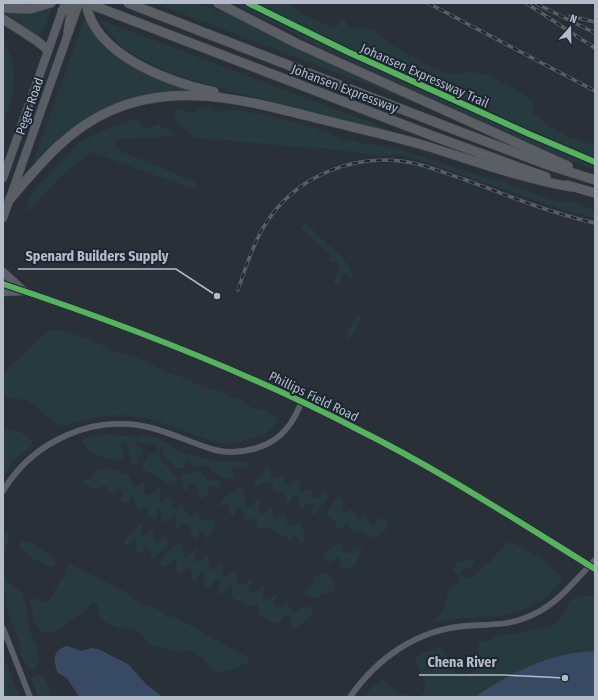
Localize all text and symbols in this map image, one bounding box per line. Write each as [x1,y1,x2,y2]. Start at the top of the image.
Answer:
north arrow [550,8,590,48]
text: N [568,12,579,26]
street label: Johansen Expressway Trail [358,40,492,111]
street label: Johansen Expressway [289,61,400,116]
street label: Peger Road [13,75,46,137]
callout: Spenard Builders Supply [18,243,176,269]
text: Spenard Builders Supply [26,248,169,265]
street label: Phillips Field Road [267,368,361,425]
callout: Chena River [419,649,504,675]
text: Chena River [427,654,497,671]

